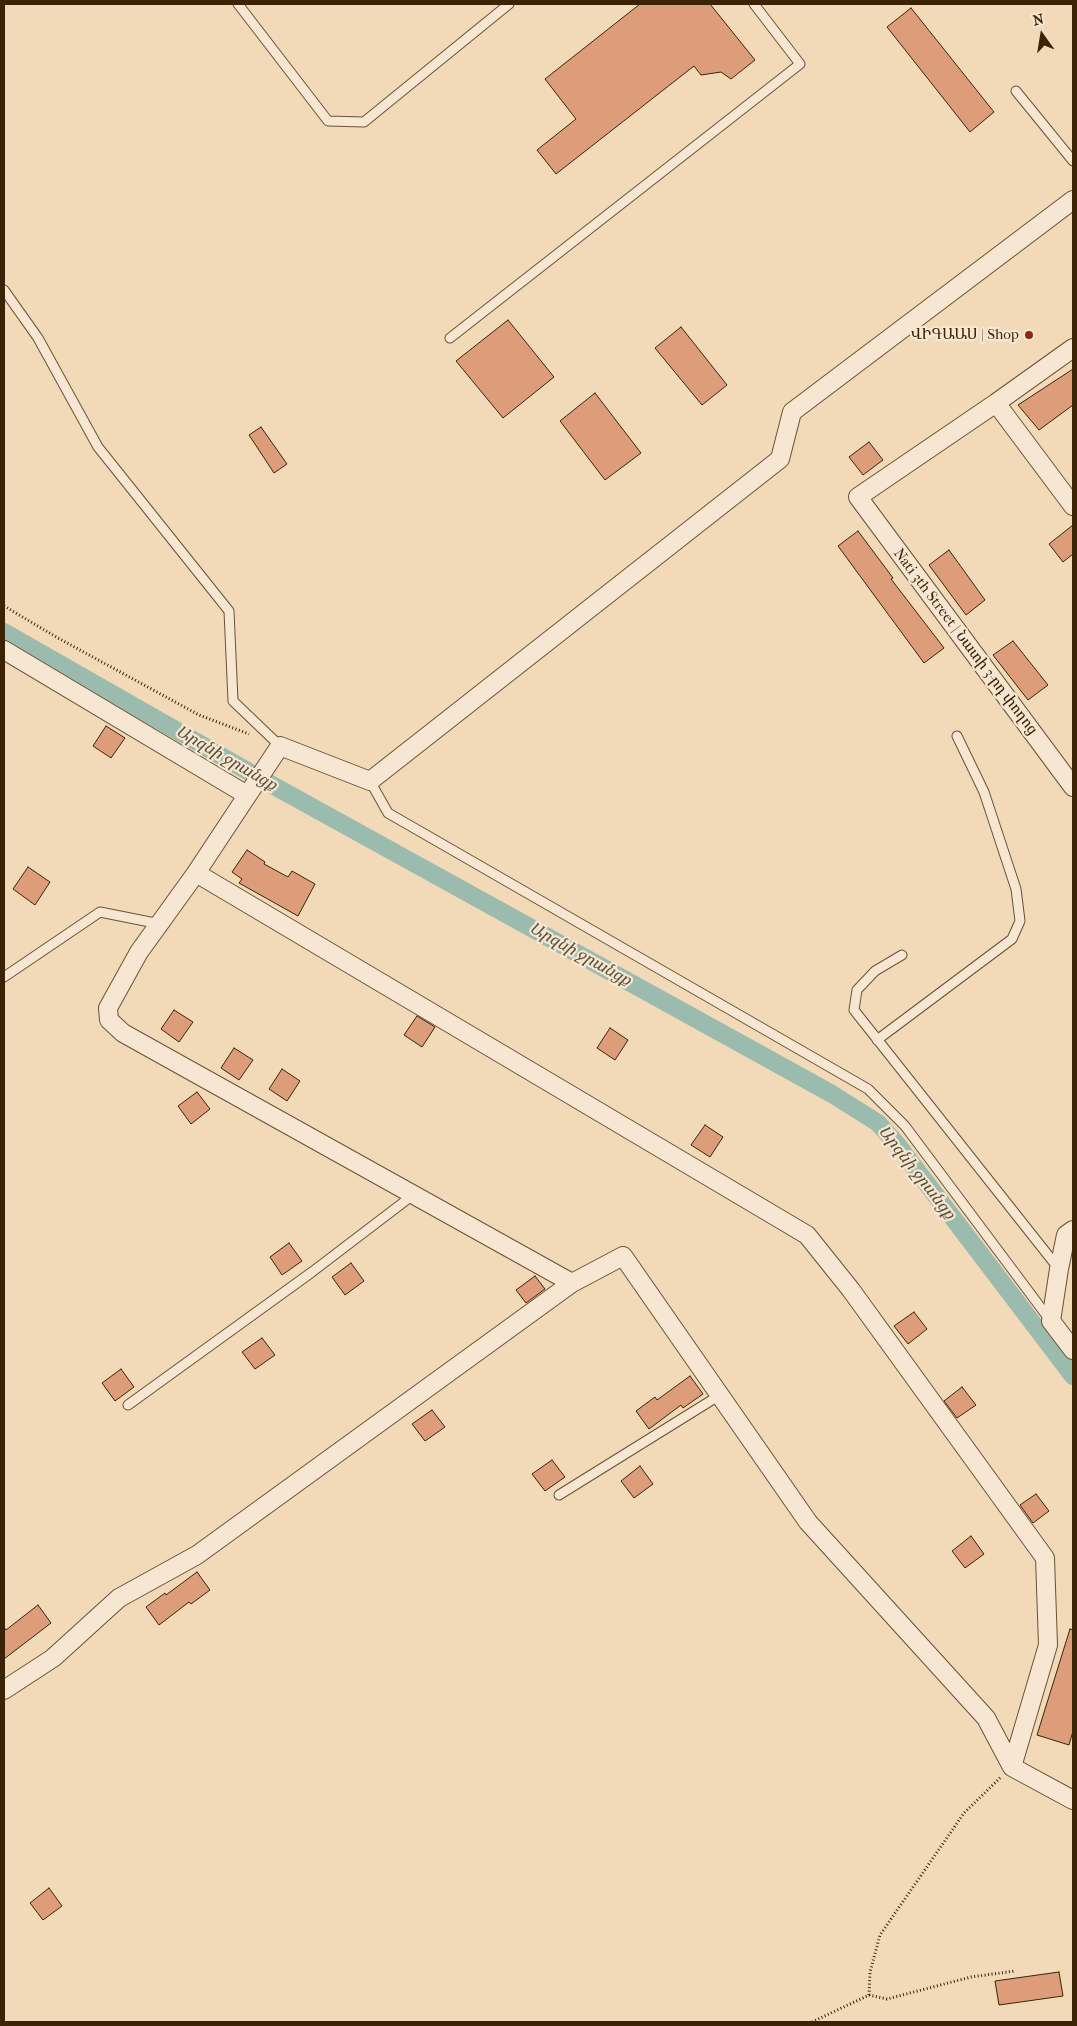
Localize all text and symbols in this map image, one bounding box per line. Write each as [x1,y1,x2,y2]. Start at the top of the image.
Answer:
north arrow [1017,10,1067,60]
text: N [1031,10,1046,29]
place label: ՎԻԳԱԱՍ | Shop [911,326,1019,344]
marker: ՎԻԳԱԱՍ | Shop [1023,329,1035,341]
street label: Nati 3th Street | Նատի 3-րդ փողոց [889,545,1041,739]
water label: Արզնի ջրանցք [172,722,280,796]
water label: Արզնի ջրանցք [526,919,634,991]
water label: Արզնի ջրանցք [874,1122,958,1224]

